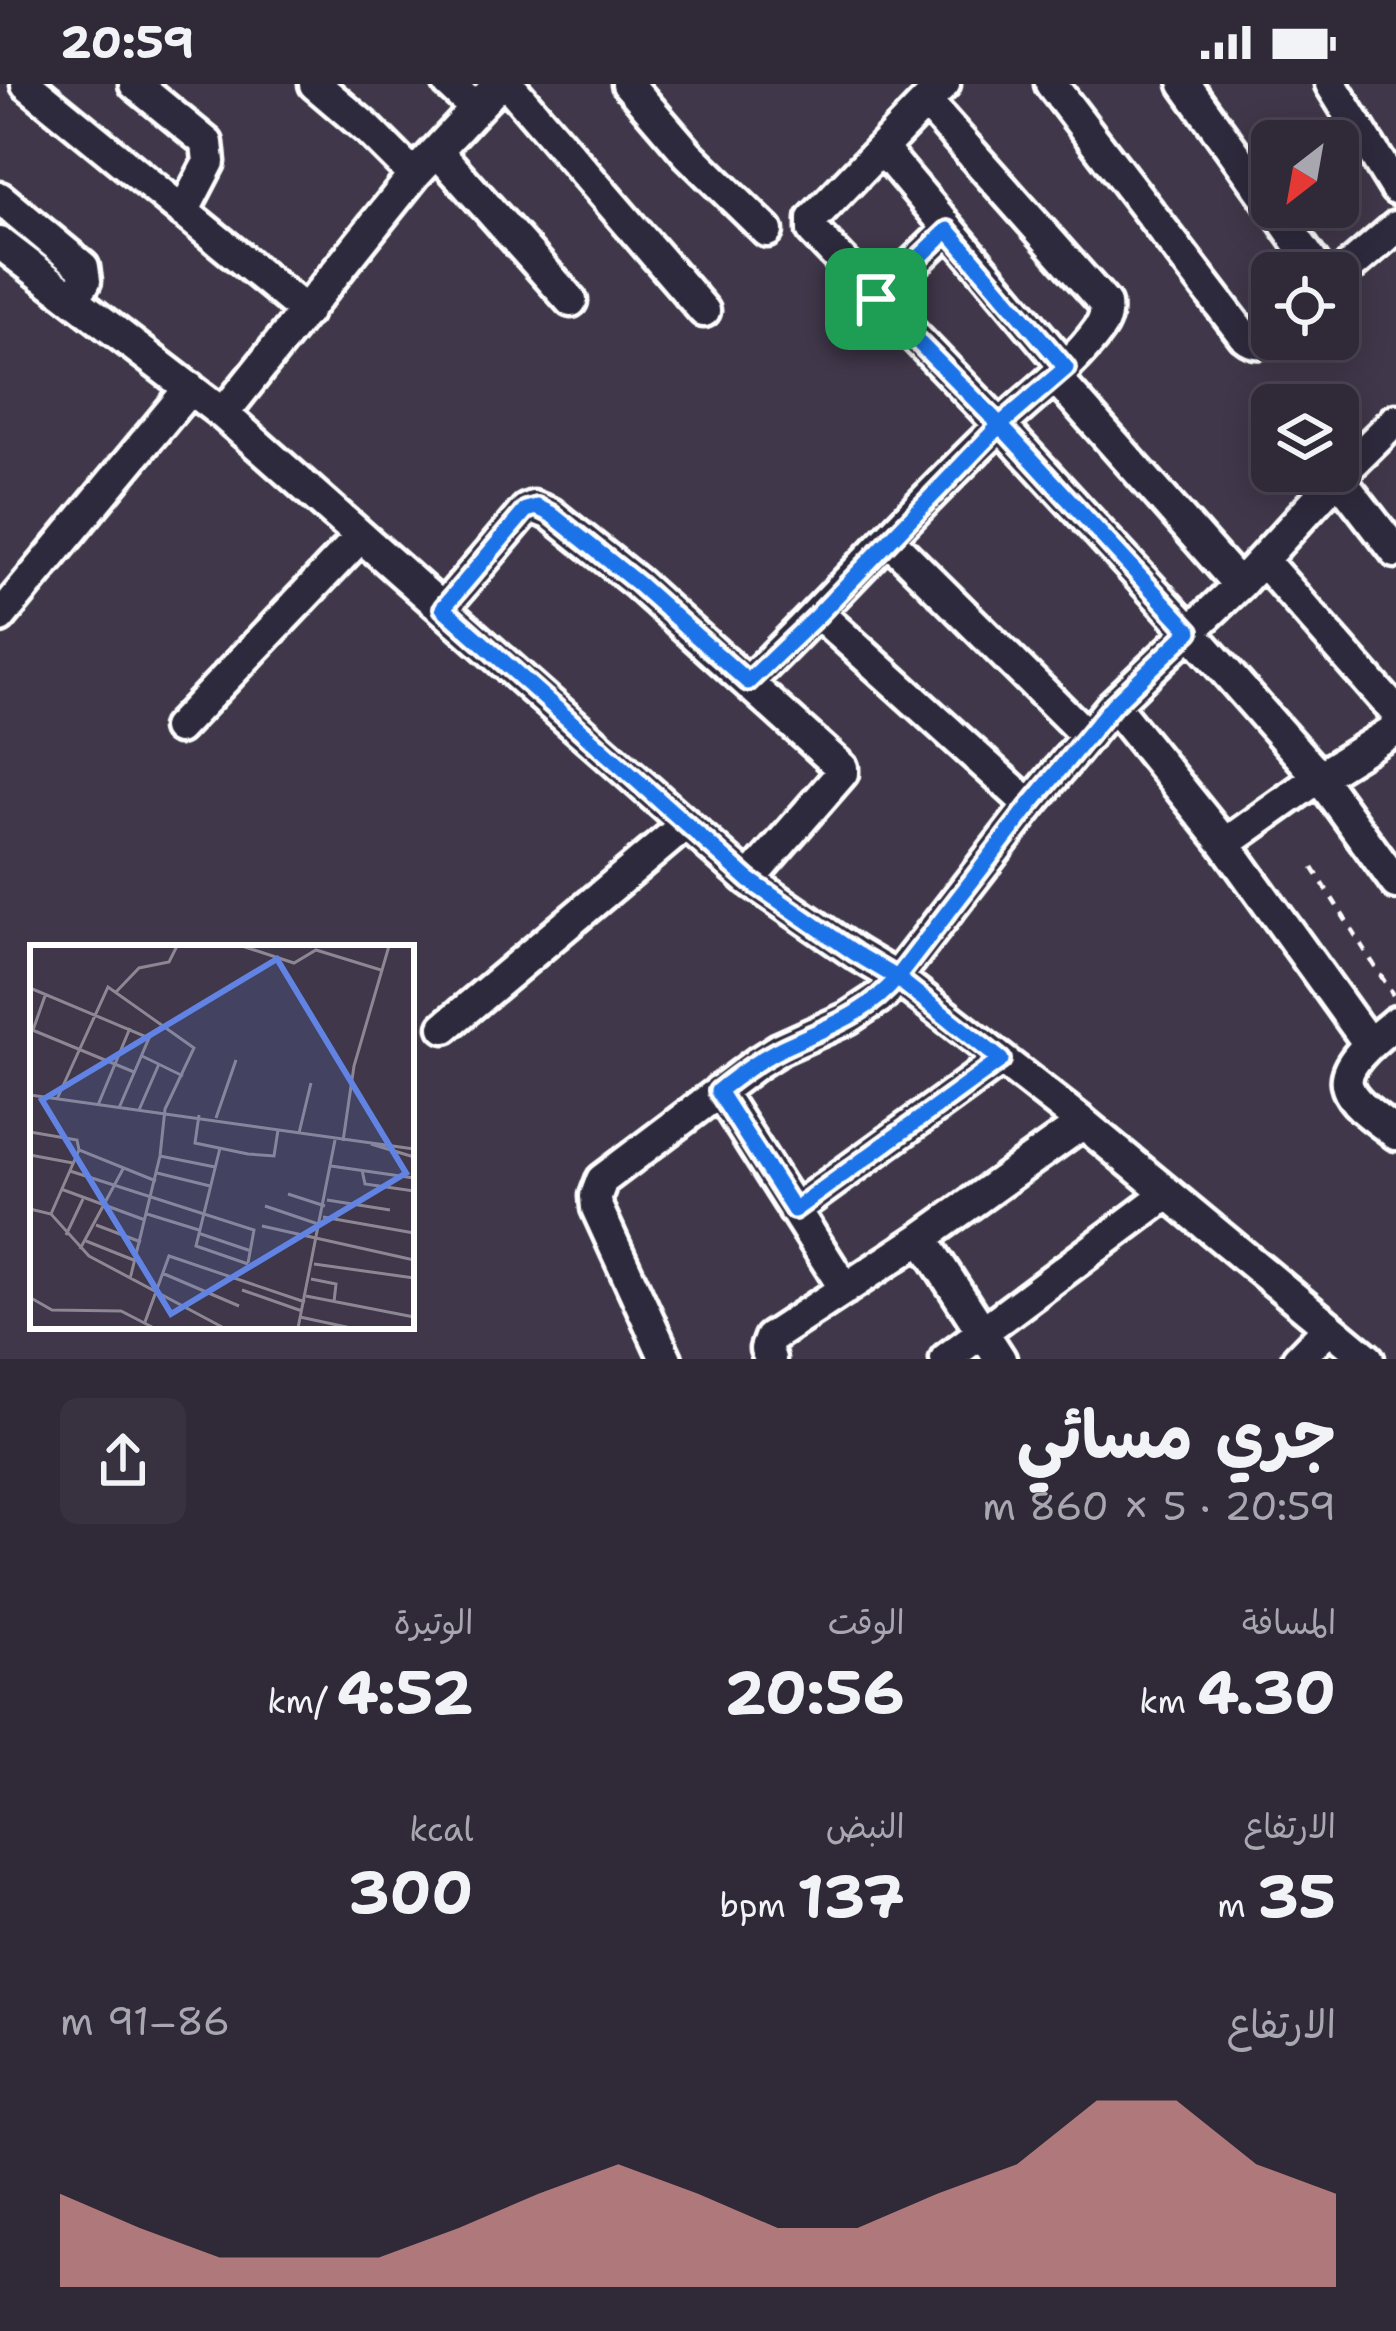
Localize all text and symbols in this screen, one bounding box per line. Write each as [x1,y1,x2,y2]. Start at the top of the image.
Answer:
text: 20:59 [60,12,194,72]
north arrow [1251,120,1359,228]
map controls [1251,120,1359,492]
pin [825,248,927,350]
button: locate [1251,252,1359,360]
icon: arrive [843,266,909,332]
button: layers [1251,384,1359,492]
inset map [30,945,414,1329]
text: جري مسائي [1017,1391,1336,1479]
button: share [60,1398,186,1524]
text: 20:59 · 5 × 860 m [982,1480,1336,1532]
text: الوتيرة [394,1600,473,1645]
text: الوقت [828,1600,905,1645]
text: المسافة [1242,1600,1336,1645]
text: 4:52 [337,1652,473,1732]
text: 20:56 [724,1652,905,1732]
text: 4.30 [1197,1652,1336,1732]
text: /km [267,1679,337,1724]
text: km [1139,1679,1197,1724]
text: النبض [826,1804,905,1849]
text: الارتفاع [1243,1804,1336,1849]
text: kcal [409,1807,473,1852]
text: 300 [348,1852,473,1932]
text: 137 [797,1856,905,1936]
text: 35 [1257,1856,1336,1936]
text: bpm [719,1883,797,1928]
text: m [1217,1883,1257,1928]
text: 86–91 m [60,1995,230,2047]
text: الارتفاع [1227,1998,1336,2050]

